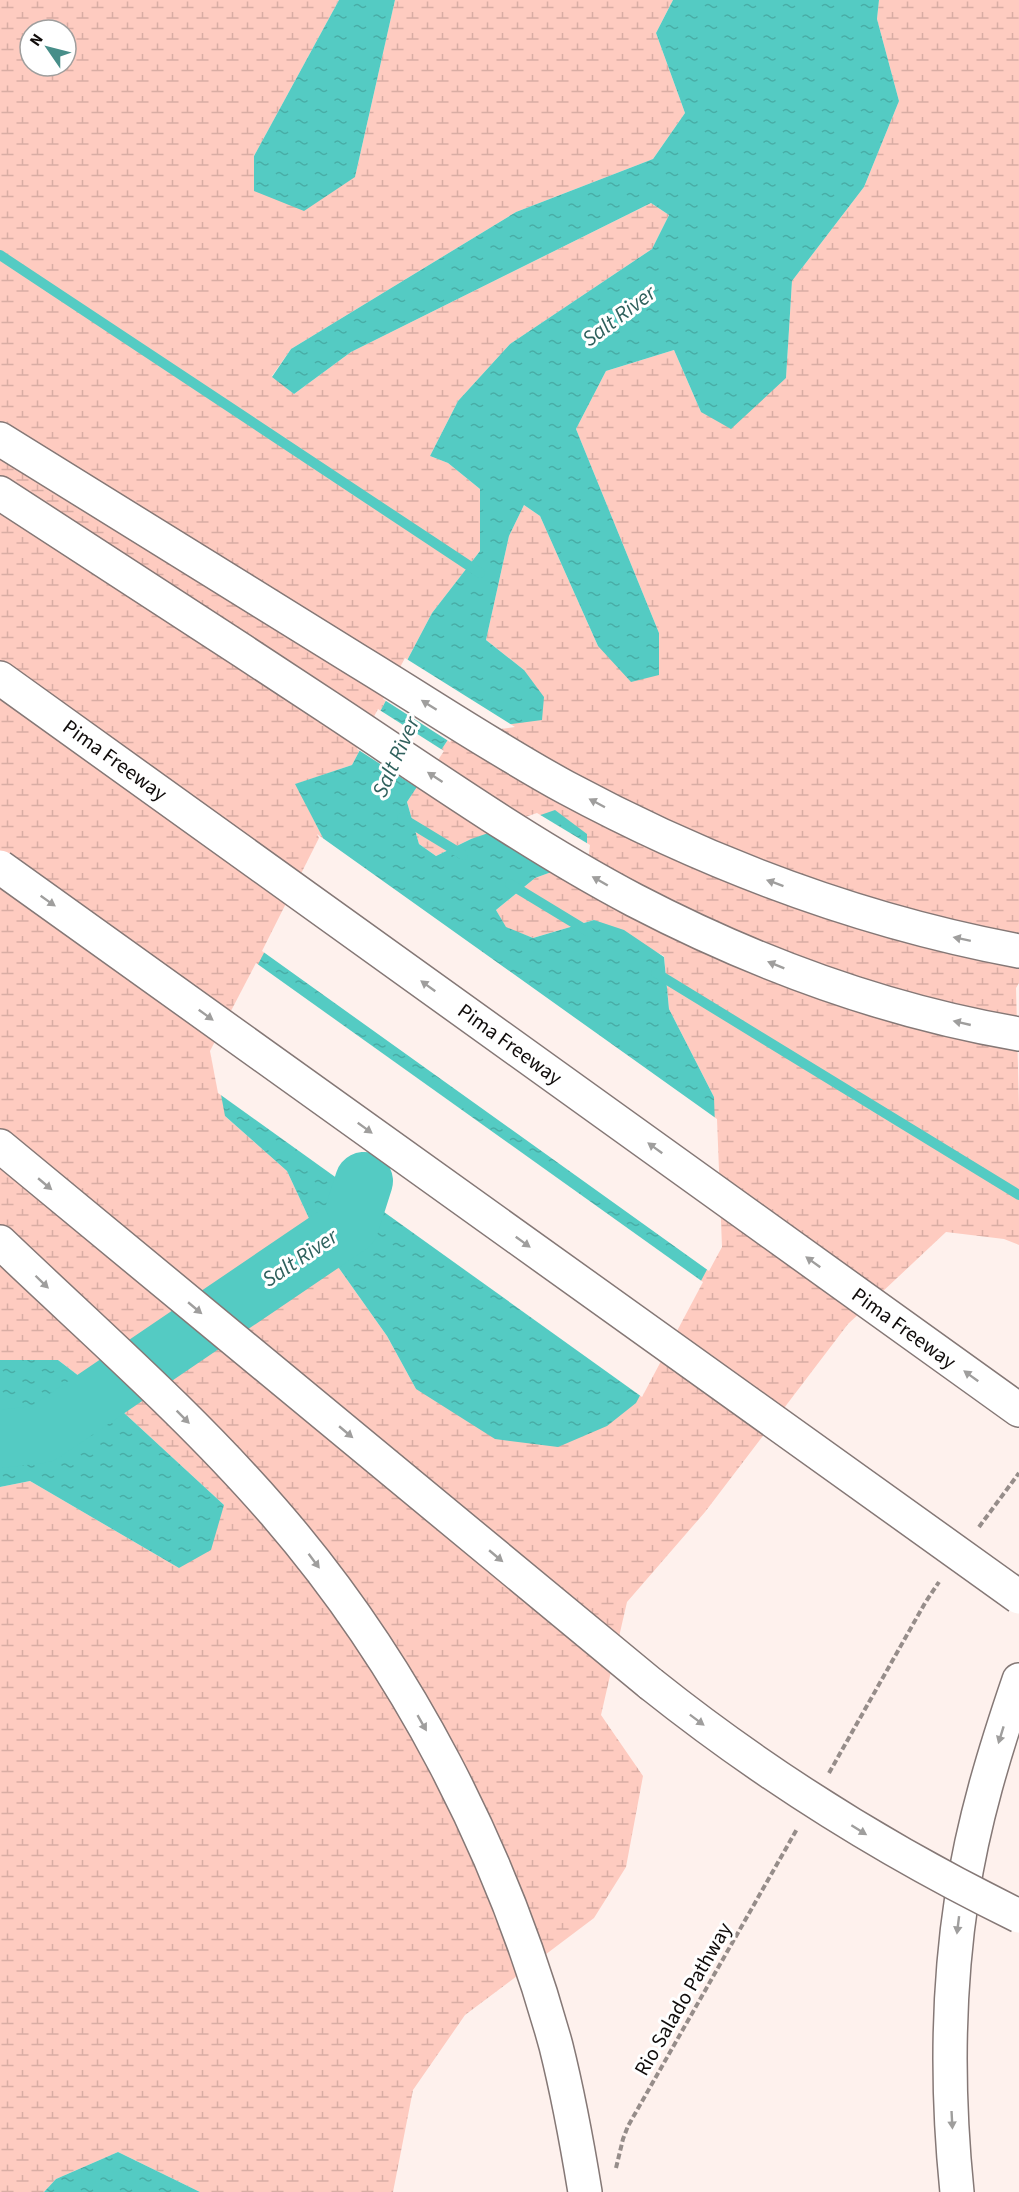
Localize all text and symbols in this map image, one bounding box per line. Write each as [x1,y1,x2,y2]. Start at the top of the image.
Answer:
north arrow [18,18,78,78]
text: N [24,29,49,51]
water label: Salt River [575,277,664,354]
one-way arrow [421,699,437,710]
water label: Salt River [364,710,429,802]
street label: Pima Freeway [57,712,174,808]
one-way arrow [427,772,443,783]
one-way arrow [589,799,606,808]
one-way arrow [592,875,608,886]
one-way arrow [766,878,784,888]
one-way arrow [39,895,55,907]
one-way arrow [953,933,971,943]
one-way arrow [766,960,784,970]
one-way arrow [421,980,436,992]
street label: Pima Freeway [452,996,569,1092]
one-way arrow [199,1008,214,1020]
one-way arrow [953,1017,971,1027]
one-way arrow [356,1122,372,1134]
one-way arrow [647,1143,662,1155]
one-way arrow [37,1177,53,1190]
water label: Salt River [256,1220,345,1295]
one-way arrow [515,1236,531,1248]
one-way arrow [806,1256,822,1268]
one-way arrow [35,1275,49,1289]
street label: Pima Freeway [846,1280,963,1376]
one-way arrow [188,1301,203,1314]
one-way arrow [964,1370,980,1382]
one-way arrow [175,1410,189,1424]
one-way arrow [338,1425,353,1438]
one-way arrow [488,1550,504,1563]
one-way arrow [308,1553,321,1569]
one-way arrow [689,1714,705,1726]
one-way arrow [417,1715,428,1731]
one-way arrow [996,1726,1005,1744]
one-way arrow [850,1824,867,1835]
one-way arrow [953,1916,963,1935]
street label: Rio Salado Pathway [627,1917,739,2081]
one-way arrow [947,2110,956,2129]

